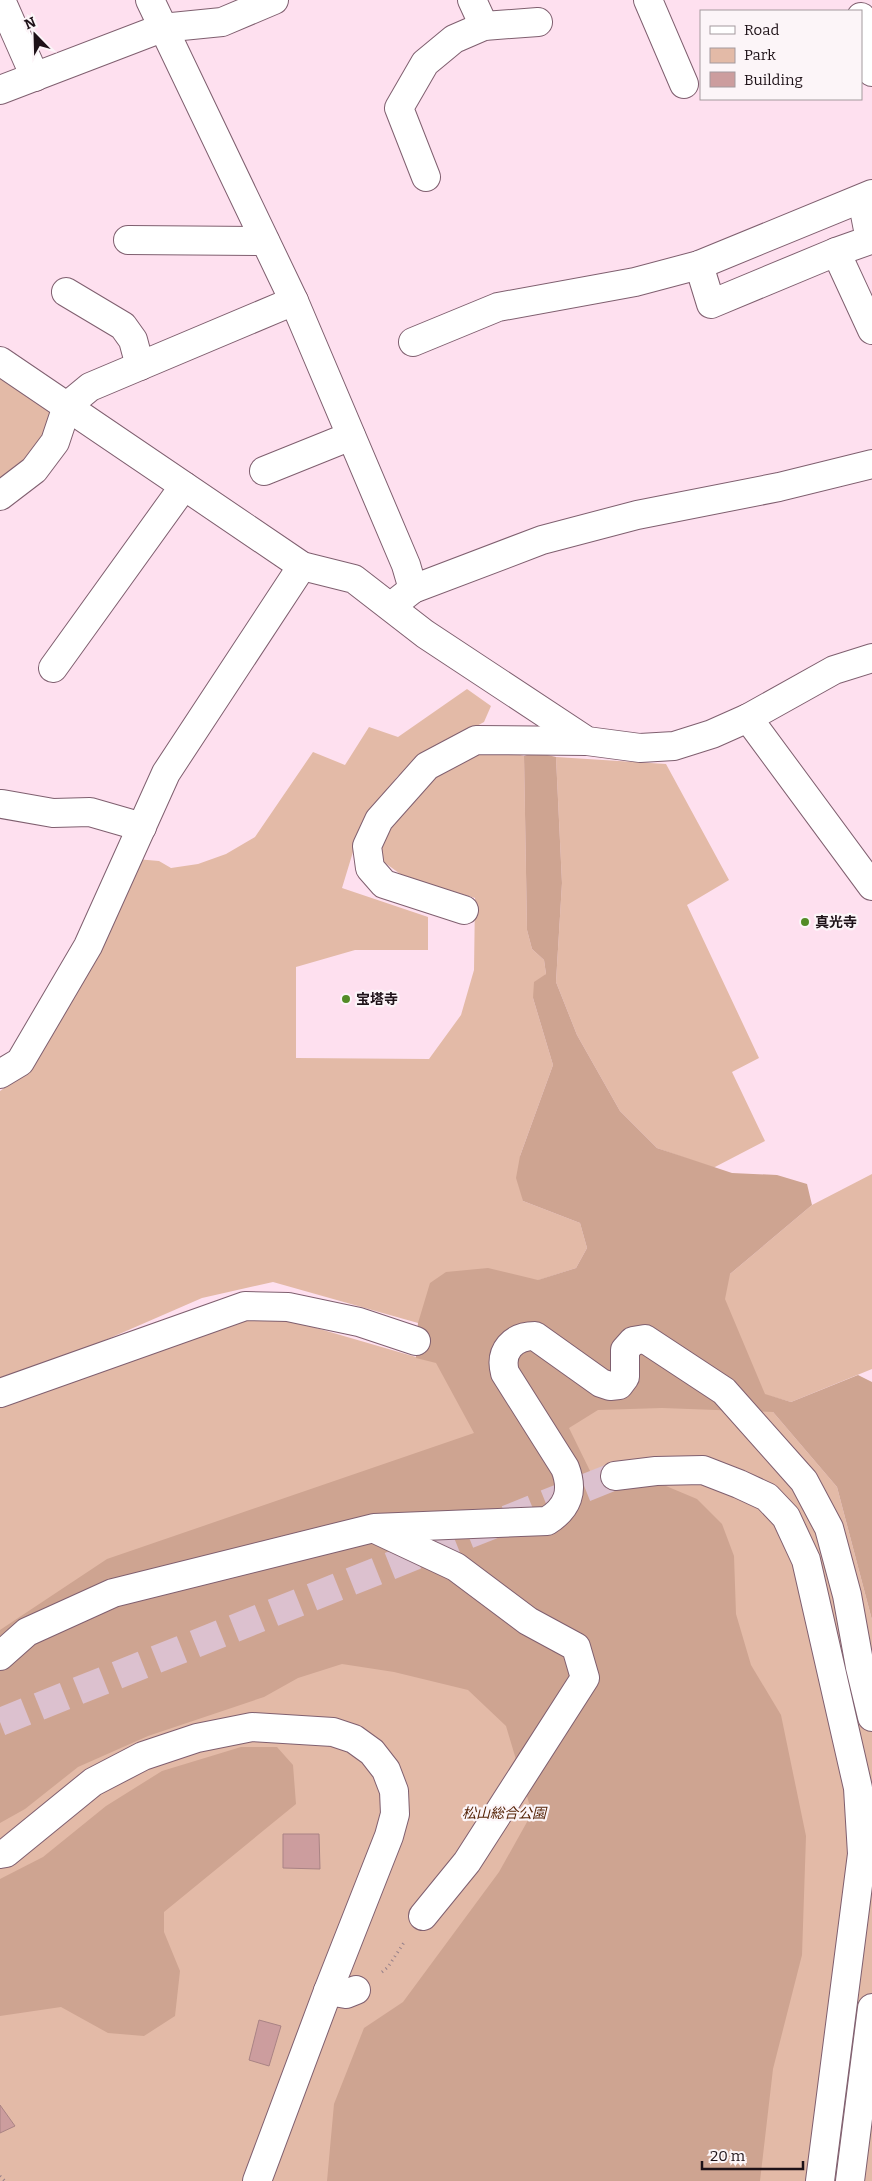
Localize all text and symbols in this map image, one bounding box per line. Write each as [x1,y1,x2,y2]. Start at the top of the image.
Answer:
north arrow [10,10,60,60]
legend [700,10,862,100]
text: N [22,13,39,33]
text: Road [744,21,779,39]
text: Park [744,46,776,64]
text: Building [744,71,803,89]
place label: 真光寺 [815,914,857,931]
marker: 真光寺 [799,916,811,928]
place label: 宝塔寺 [356,991,398,1008]
marker: 宝塔寺 [340,993,352,1005]
park label: 松山総合公園 [462,1805,548,1822]
scale bar [702,2138,803,2170]
text: 20 m [710,2147,746,2165]

